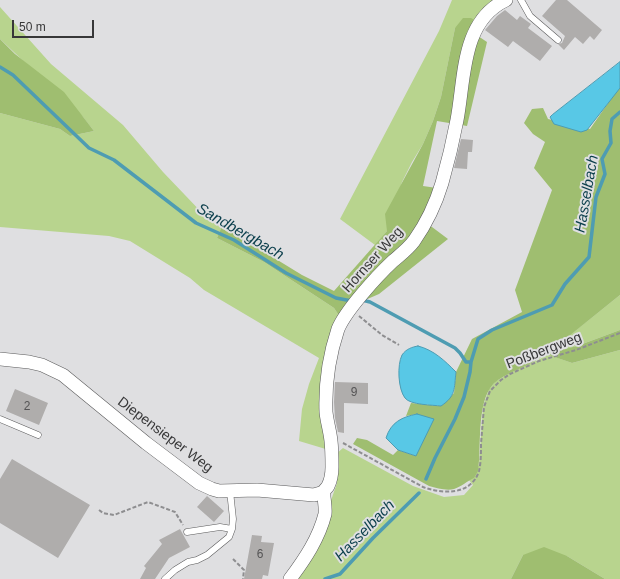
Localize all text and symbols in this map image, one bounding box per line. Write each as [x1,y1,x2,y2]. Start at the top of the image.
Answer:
scale bar [14,12,96,38]
text: 50 m [19,20,46,34]
water label: Hasselbach [571,154,603,234]
water label: Sandbergbach [193,200,287,264]
street label: Hornser Weg [339,224,407,296]
street label: Poßbergweg [504,329,584,373]
house number: 9 [351,386,357,400]
street label: Diepensieper Weg [114,394,216,476]
house number: 2 [24,400,30,414]
water label: Hasselbach [331,497,399,565]
house number: 6 [257,548,263,562]

